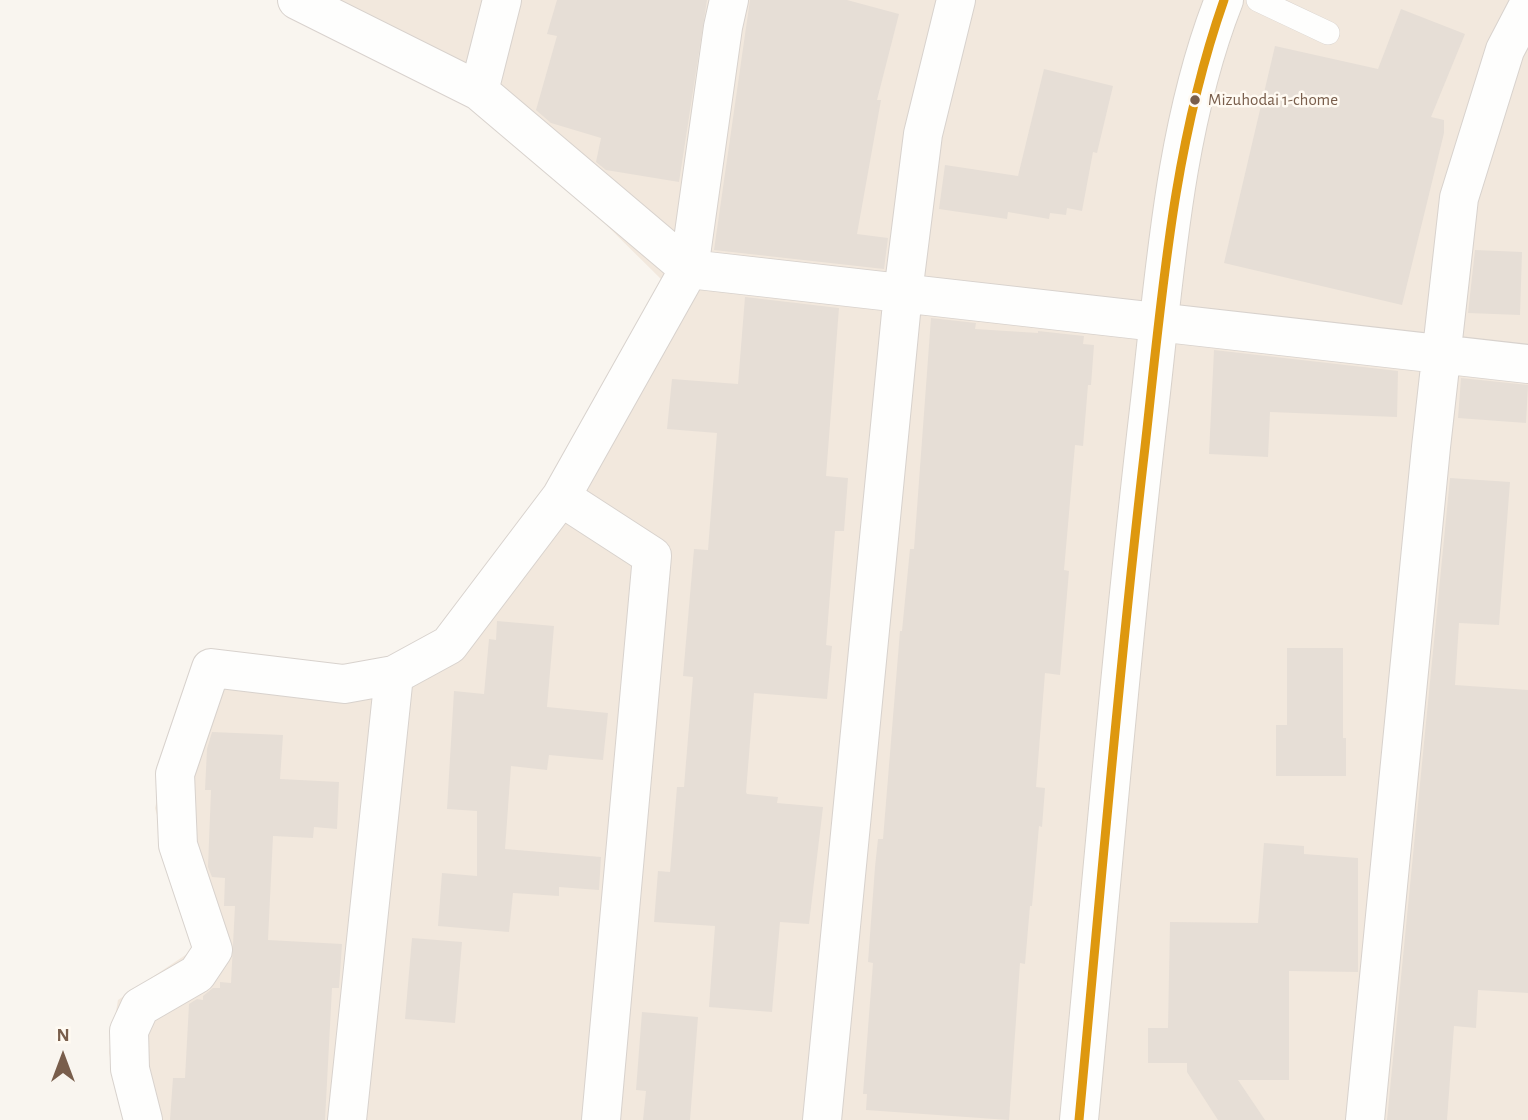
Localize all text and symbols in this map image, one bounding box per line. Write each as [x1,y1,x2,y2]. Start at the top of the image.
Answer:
place label: Mizuhodai 1-chome [1208,90,1338,110]
marker: Mizuhodai 1-chome [1188,93,1202,107]
north arrow [28,1022,98,1092]
text: N [56,1026,70,1045]

